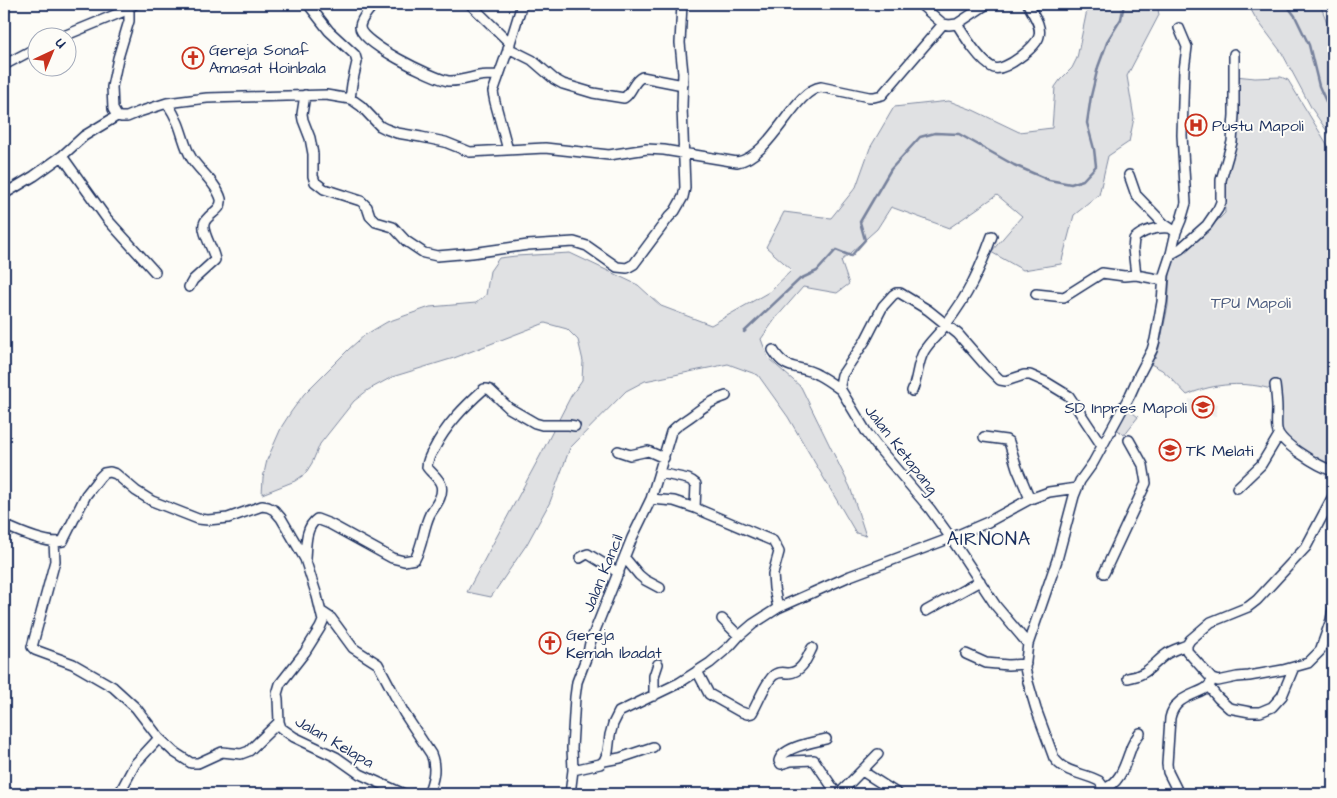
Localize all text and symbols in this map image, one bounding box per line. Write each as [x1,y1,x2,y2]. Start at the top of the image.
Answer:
north arrow [28,28,78,78]
text: U [51,33,70,53]
place label: Gereja Sonaf Amasat Hoinbala [209,39,326,79]
church icon: Gereja Sonaf Amasat Hoinbala [181,46,205,70]
hospital icon: Pustu Mapoli [1184,113,1208,137]
place label: Pustu Mapoli [1212,115,1304,137]
park label: TPU Mapoli [1211,292,1291,314]
school or university icon: SD Inpres Mapoli [1191,395,1215,419]
place label: SD Inpres Mapoli [1064,397,1188,419]
street label: Jalan Ketapang [859,400,943,500]
school or university icon: TK Melati [1158,438,1182,462]
place label: TK Melati [1186,440,1254,462]
district label: AIRNONA [947,526,1031,553]
street label: Jalan Kancil [577,531,629,616]
place label: Gereja Kemah Ibadat [566,624,662,664]
church icon: Gereja Kemah Ibadat [538,631,562,655]
street label: Jalan Kelapa [291,710,378,773]

